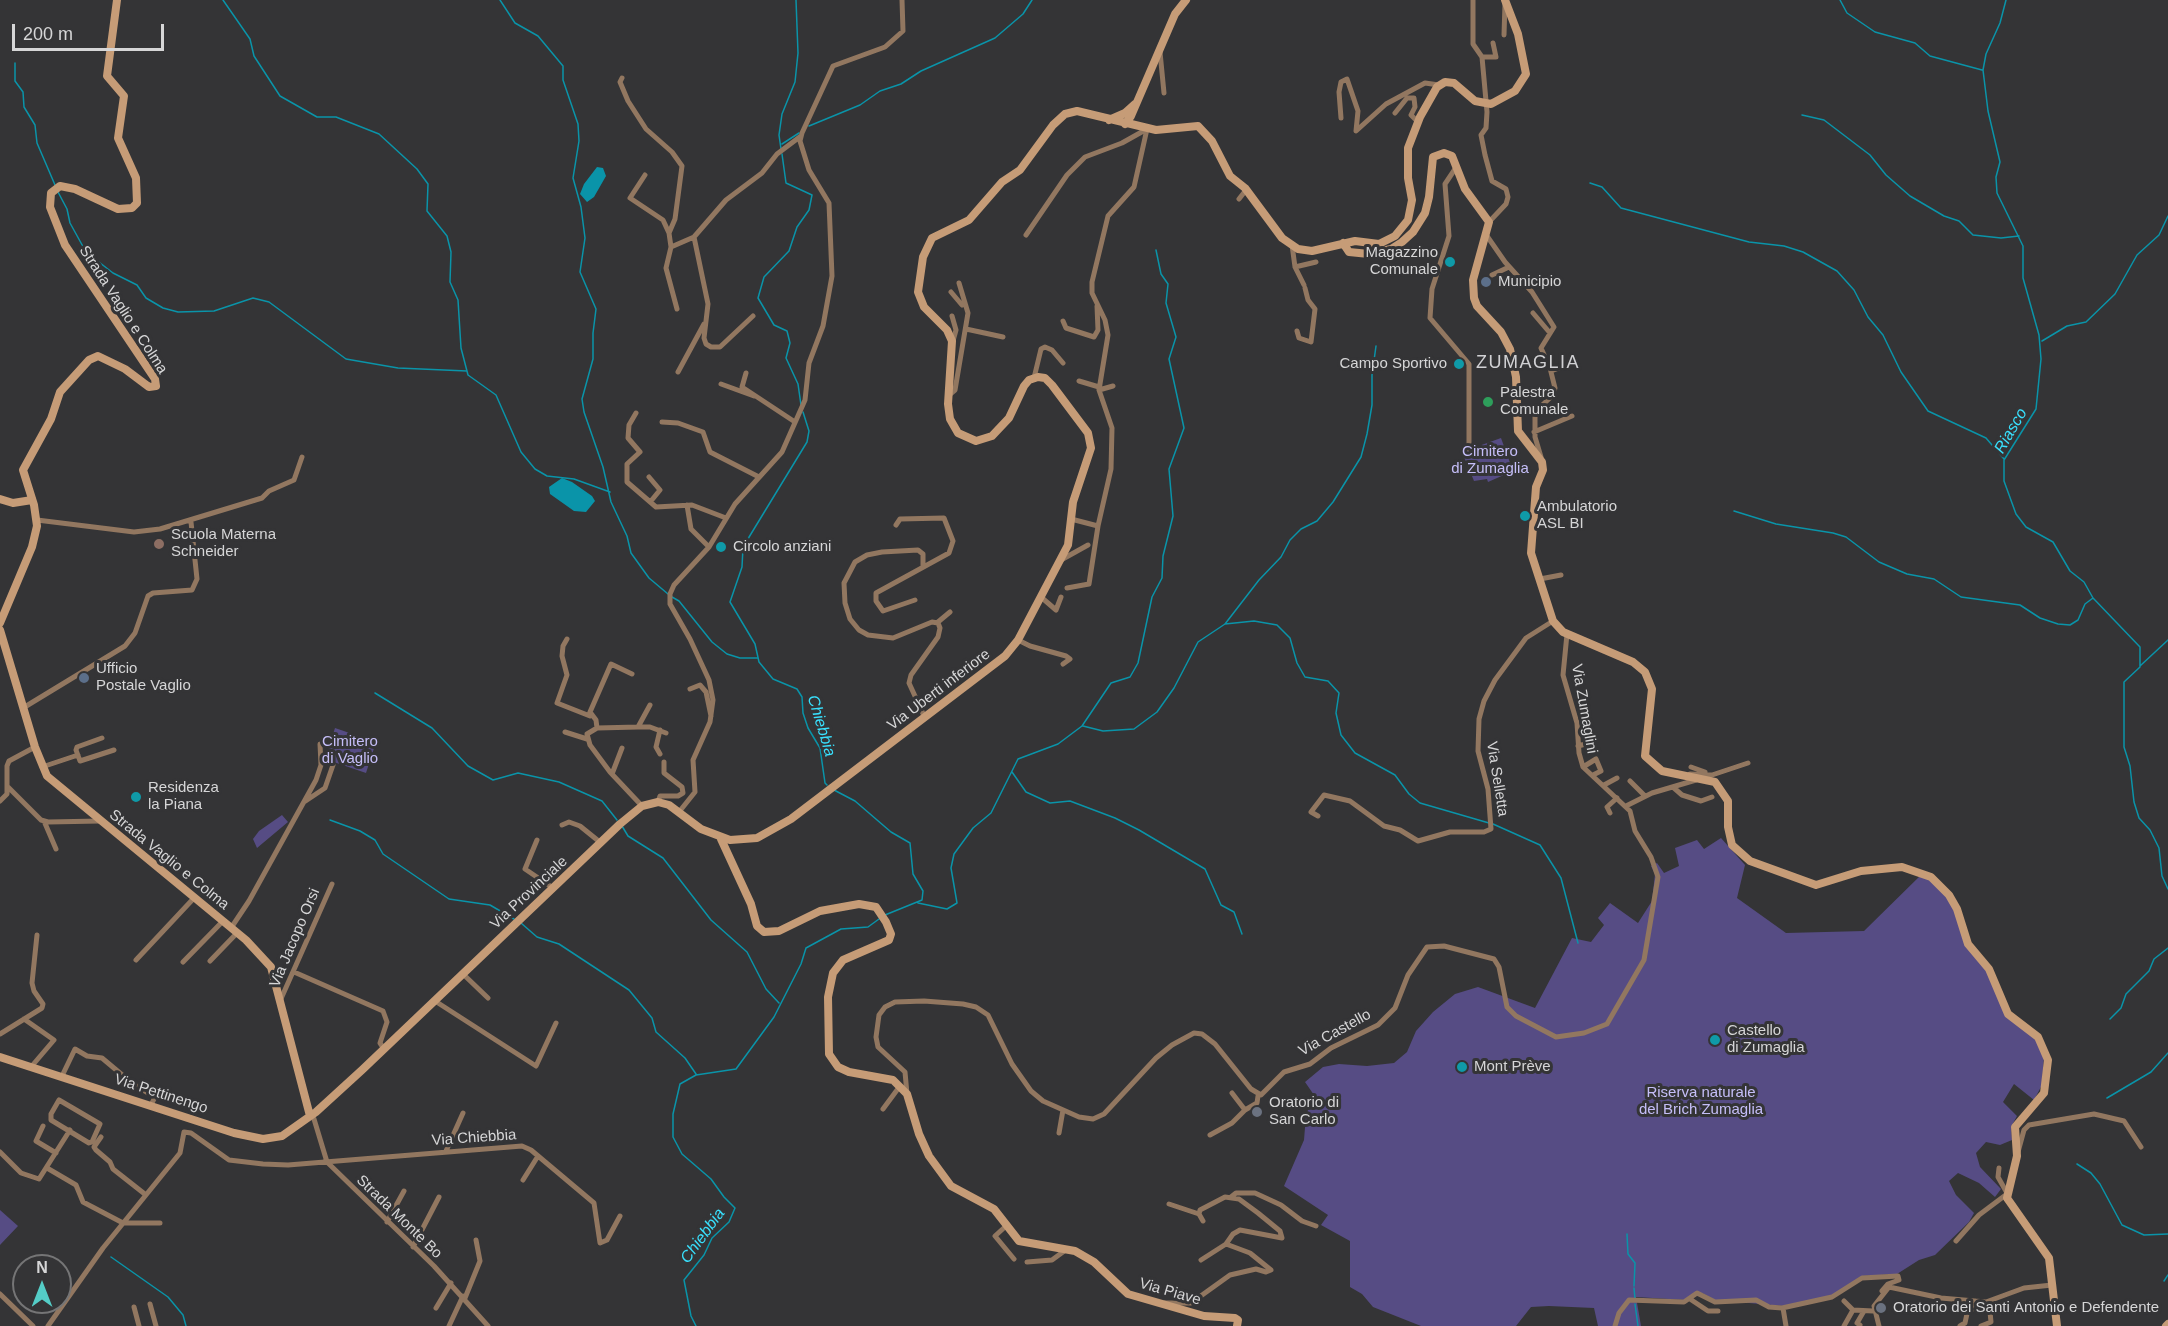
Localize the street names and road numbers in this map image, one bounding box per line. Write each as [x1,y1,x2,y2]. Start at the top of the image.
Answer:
street label: Strada Vaglio e Colma [75,243,171,377]
street label: Via Uberti inferiore [884,646,994,734]
street label: Via Zumaglini [1567,663,1601,755]
street label: Via Selletta [1482,740,1512,818]
street label: Strada Vaglio e Colma [105,806,233,914]
street label: Via Provinciale [487,853,571,933]
street label: Via Jacopo Orsi [266,886,324,990]
street label: Via Castello [1296,1006,1374,1060]
street label: Via Pettinengo [112,1070,210,1118]
street label: Via Chiebbia [431,1126,517,1150]
street label: Strada Monte Bo [352,1171,446,1263]
street label: Via Piave [1137,1275,1203,1309]

